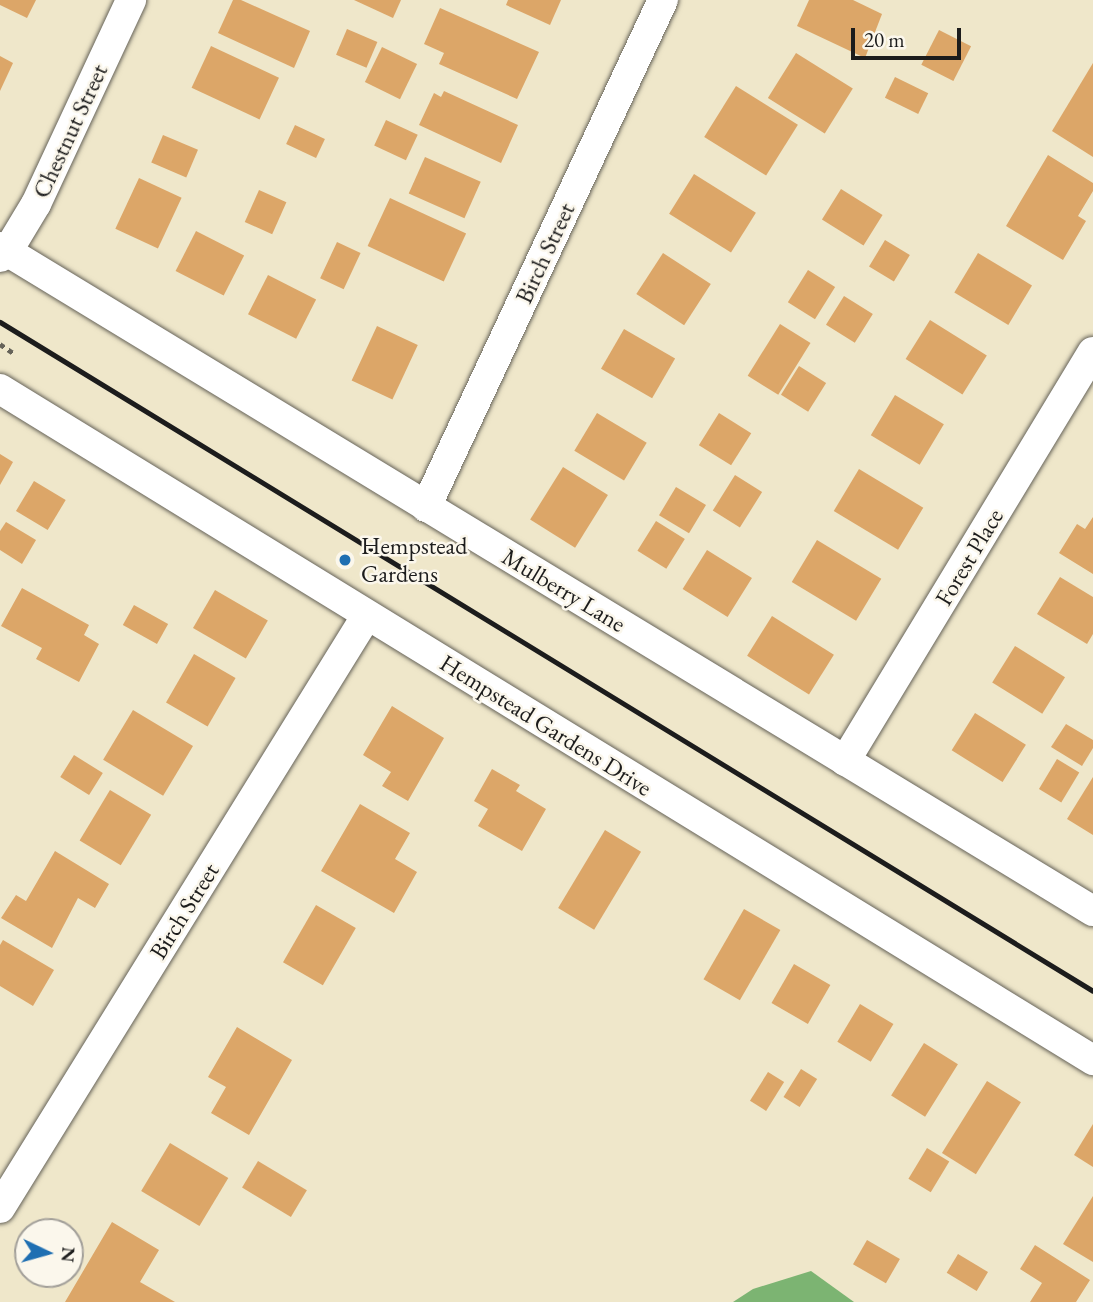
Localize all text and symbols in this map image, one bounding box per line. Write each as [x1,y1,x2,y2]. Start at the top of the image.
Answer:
scale bar [855,14,965,58]
text: 20 m [864,26,905,53]
street label: Chestnut Street [26,59,114,203]
street label: Birch Street [509,198,581,308]
street label: Forest Place [929,503,1009,611]
place label: Hempstead Gardens [361,532,467,588]
street label: Mulberry Lane [497,542,631,638]
marker: Hempstead Gardens [335,550,355,570]
street label: Hempstead Gardens Drive [435,648,657,802]
street label: Birch Street [143,858,225,964]
north arrow [14,1218,84,1288]
text: N [55,1246,82,1263]

